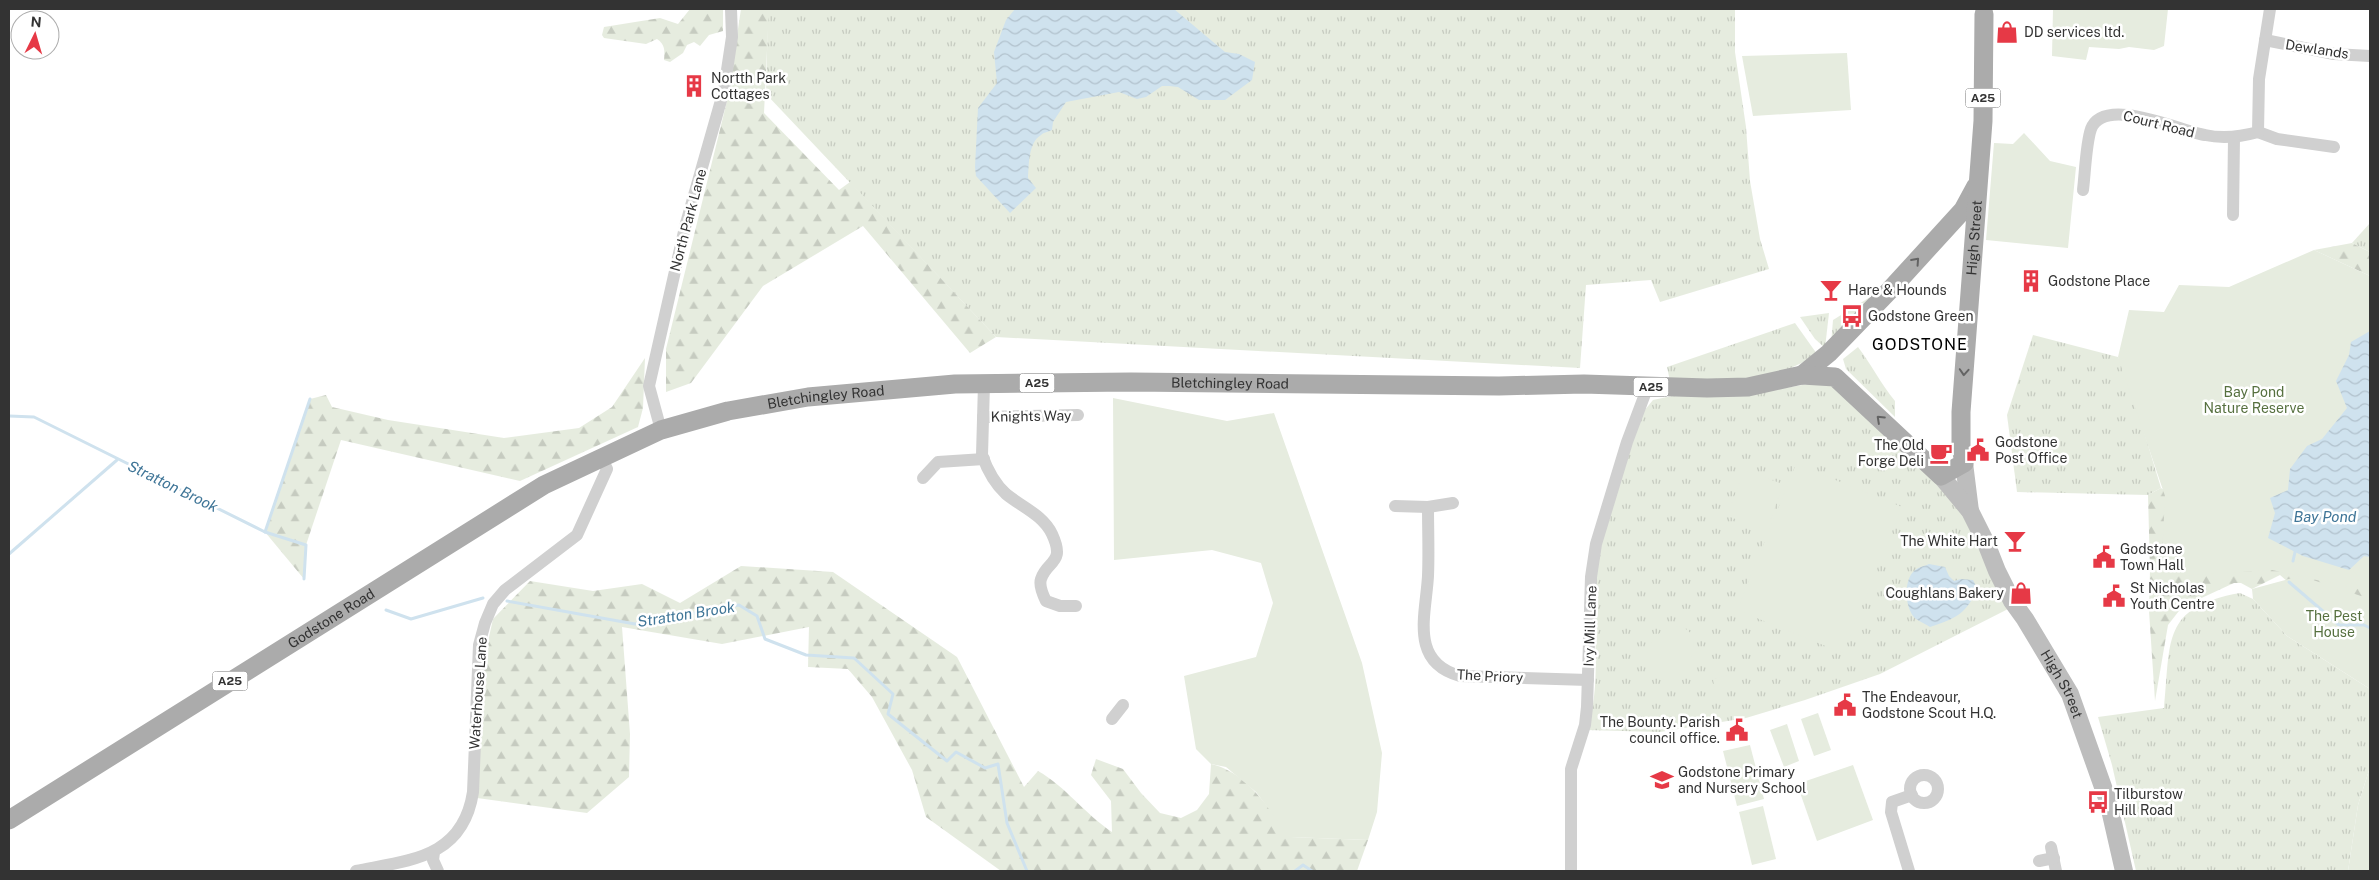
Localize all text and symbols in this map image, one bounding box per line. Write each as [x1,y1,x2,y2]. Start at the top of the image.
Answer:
north arrow [10,10,60,60]
text: N [30,14,42,30]
shop icon: DD services ltd. [1994,19,2020,45]
place label: DD services ltd. [2024,24,2124,40]
street label: Dewlands [2284,36,2350,62]
place label: Nortth Park Cottages [711,70,786,102]
building icon: Nortth Park Cottages [681,73,707,99]
road number: A25 [1966,89,2000,108]
street label: Court Road [2122,107,2196,141]
street label: North Park Lane [667,167,709,273]
street label: High Street [1963,200,1985,276]
one-way arrow [1910,258,1919,267]
building icon: Godstone Place [2018,268,2044,294]
place label: Godstone Place [2048,273,2150,289]
bar icon: Hare & Hounds [1818,277,1844,303]
place label: Hare & Hounds [1848,282,1947,298]
bus stop icon: Godstone Green [1839,303,1865,329]
place label: Godstone Green [1868,308,1974,324]
district label: GODSTONE [1872,335,1968,354]
one-way arrow [1959,369,1970,377]
road number: A25 [1020,373,1054,392]
street label: Bletchingley Road [1171,374,1289,392]
road number: A25 [1634,378,1668,397]
street label: Bletchingley Road [766,382,885,412]
park label: Bay Pond Nature Reserve [2204,384,2304,416]
street label: Knights Way [990,407,1072,425]
one-way arrow [1876,416,1885,425]
place label: Godstone Post Office [1995,434,2067,466]
place label: The Old Forge Deli [1858,437,1924,469]
public building icon: Godstone Post Office [1965,437,1991,463]
cafe icon: The Old Forge Deli [1928,440,1954,466]
water label: Stratton Brook [125,457,222,516]
water label: Bay Pond [2294,508,2357,525]
bar icon: The White Hart [2002,528,2028,554]
place label: The White Hart [1900,533,1998,549]
place label: Godstone Town Hall [2120,541,2184,573]
public building icon: Godstone Town Hall [2091,544,2117,570]
shop icon: Coughlans Bakery [2008,580,2034,606]
place label: St Nicholas Youth Centre [2130,580,2215,612]
public building icon: St Nicholas Youth Centre [2101,583,2127,609]
street label: Godstone Road [285,585,377,651]
street label: Ivy Mill Lane [1581,585,1599,667]
place label: Coughlans Bakery [1885,585,2004,601]
water label: Stratton Brook [636,598,737,630]
park label: The Pest House [2306,608,2362,640]
street label: Waterhouse Lane [466,636,490,750]
street label: High Street [2037,647,2086,720]
street label: The Priory [1456,666,1524,686]
road number: A25 [212,671,248,690]
place label: The Endeavour, Godstone Scout H.Q. [1862,689,1996,721]
public building icon: The Endeavour, Godstone Scout H.Q. [1832,692,1858,718]
place label: The Bounty. Parish council office. [1600,714,1720,746]
public building icon: The Bounty. Parish council office. [1724,717,1750,743]
place label: Godstone Primary and Nursery School [1678,764,1806,796]
school or university icon: Godstone Primary and Nursery School [1649,767,1675,793]
place label: Tilburstow Hill Road [2114,786,2183,818]
bus stop icon: Tilburstow Hill Road [2085,789,2111,815]

